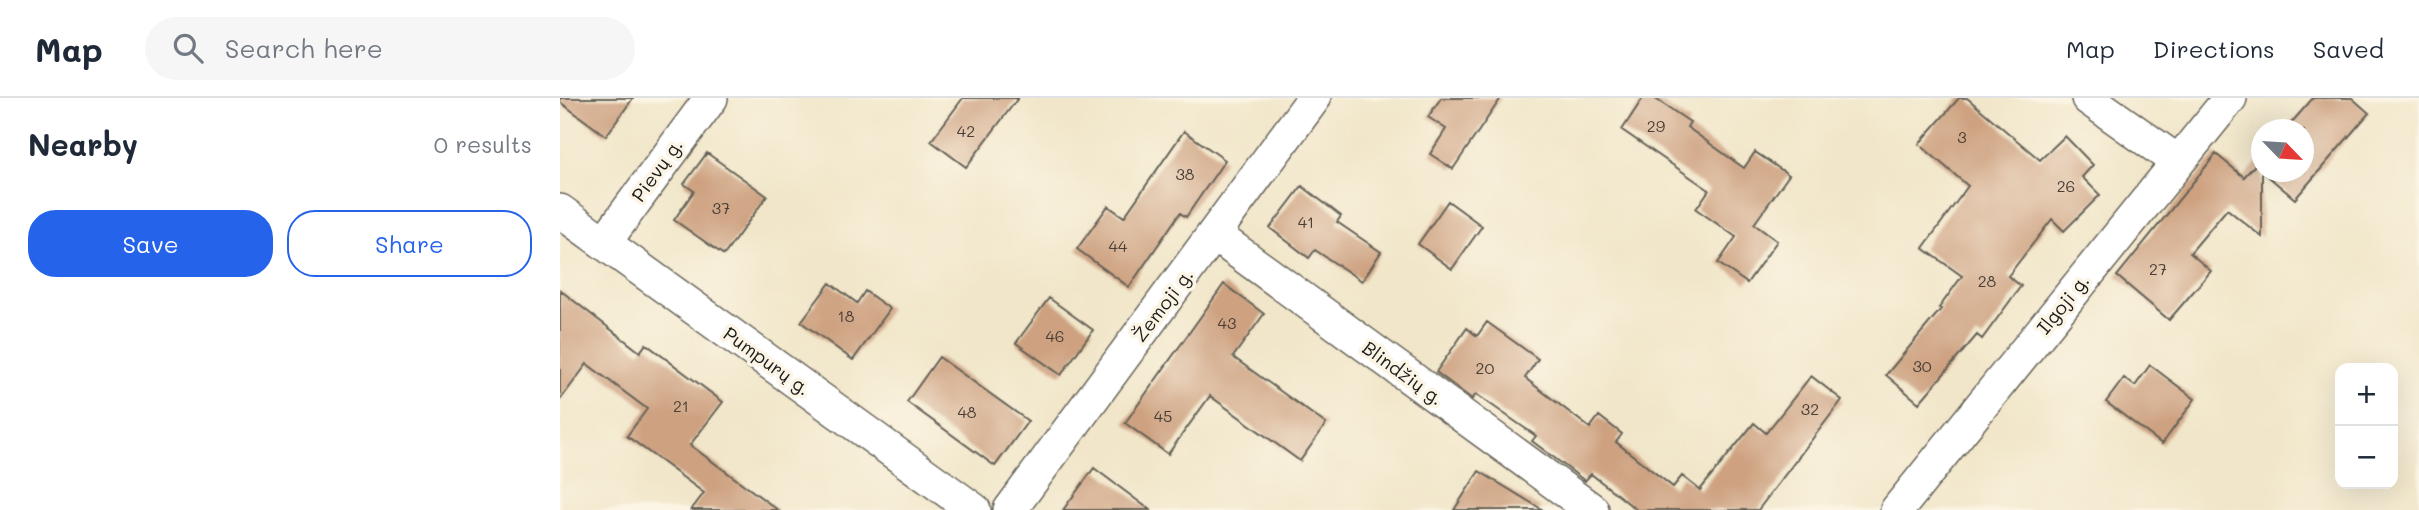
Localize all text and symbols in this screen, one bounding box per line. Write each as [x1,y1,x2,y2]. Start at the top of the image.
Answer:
search box [145,17,635,80]
text: Map [35,27,103,70]
icon: search [169,29,207,67]
text: Search here [225,31,383,65]
text: Map [2066,33,2115,64]
text: Directions [2153,33,2275,64]
text: Saved [2313,33,2384,64]
house number: 29 [1647,115,1665,136]
north arrow [2251,119,2314,182]
house number: 42 [957,120,975,141]
text: Nearby [28,124,138,164]
house number: 3 [1957,126,1967,147]
text: 0 results [434,129,532,159]
street label: Pievų g. [625,133,688,206]
house number: 38 [1175,163,1195,184]
house number: 26 [2057,175,2075,196]
house number: 37 [712,197,730,218]
button: Save [28,210,273,277]
button: Share [287,210,532,277]
house number: 41 [1298,211,1314,232]
house number: 44 [1109,235,1128,256]
house number: 27 [2149,258,2167,279]
street label: Žemoji g. [1127,263,1198,347]
street label: Ilgoji g. [2031,268,2094,339]
house number: 28 [1978,270,1997,291]
house number: 18 [838,305,855,326]
house number: 43 [1218,312,1236,333]
street label: Pumpurų g. [719,321,816,401]
house number: 46 [1045,325,1065,346]
street label: Blindžių g. [1358,335,1449,410]
house number: 30 [1912,355,1932,376]
house number: 20 [1476,357,1495,378]
map controls [2335,363,2398,489]
button: + [2335,363,2398,426]
house number: 21 [673,395,689,416]
house number: 32 [1801,398,1819,419]
house number: 48 [957,401,977,422]
house number: 45 [1154,405,1172,426]
button: − [2335,426,2398,489]

